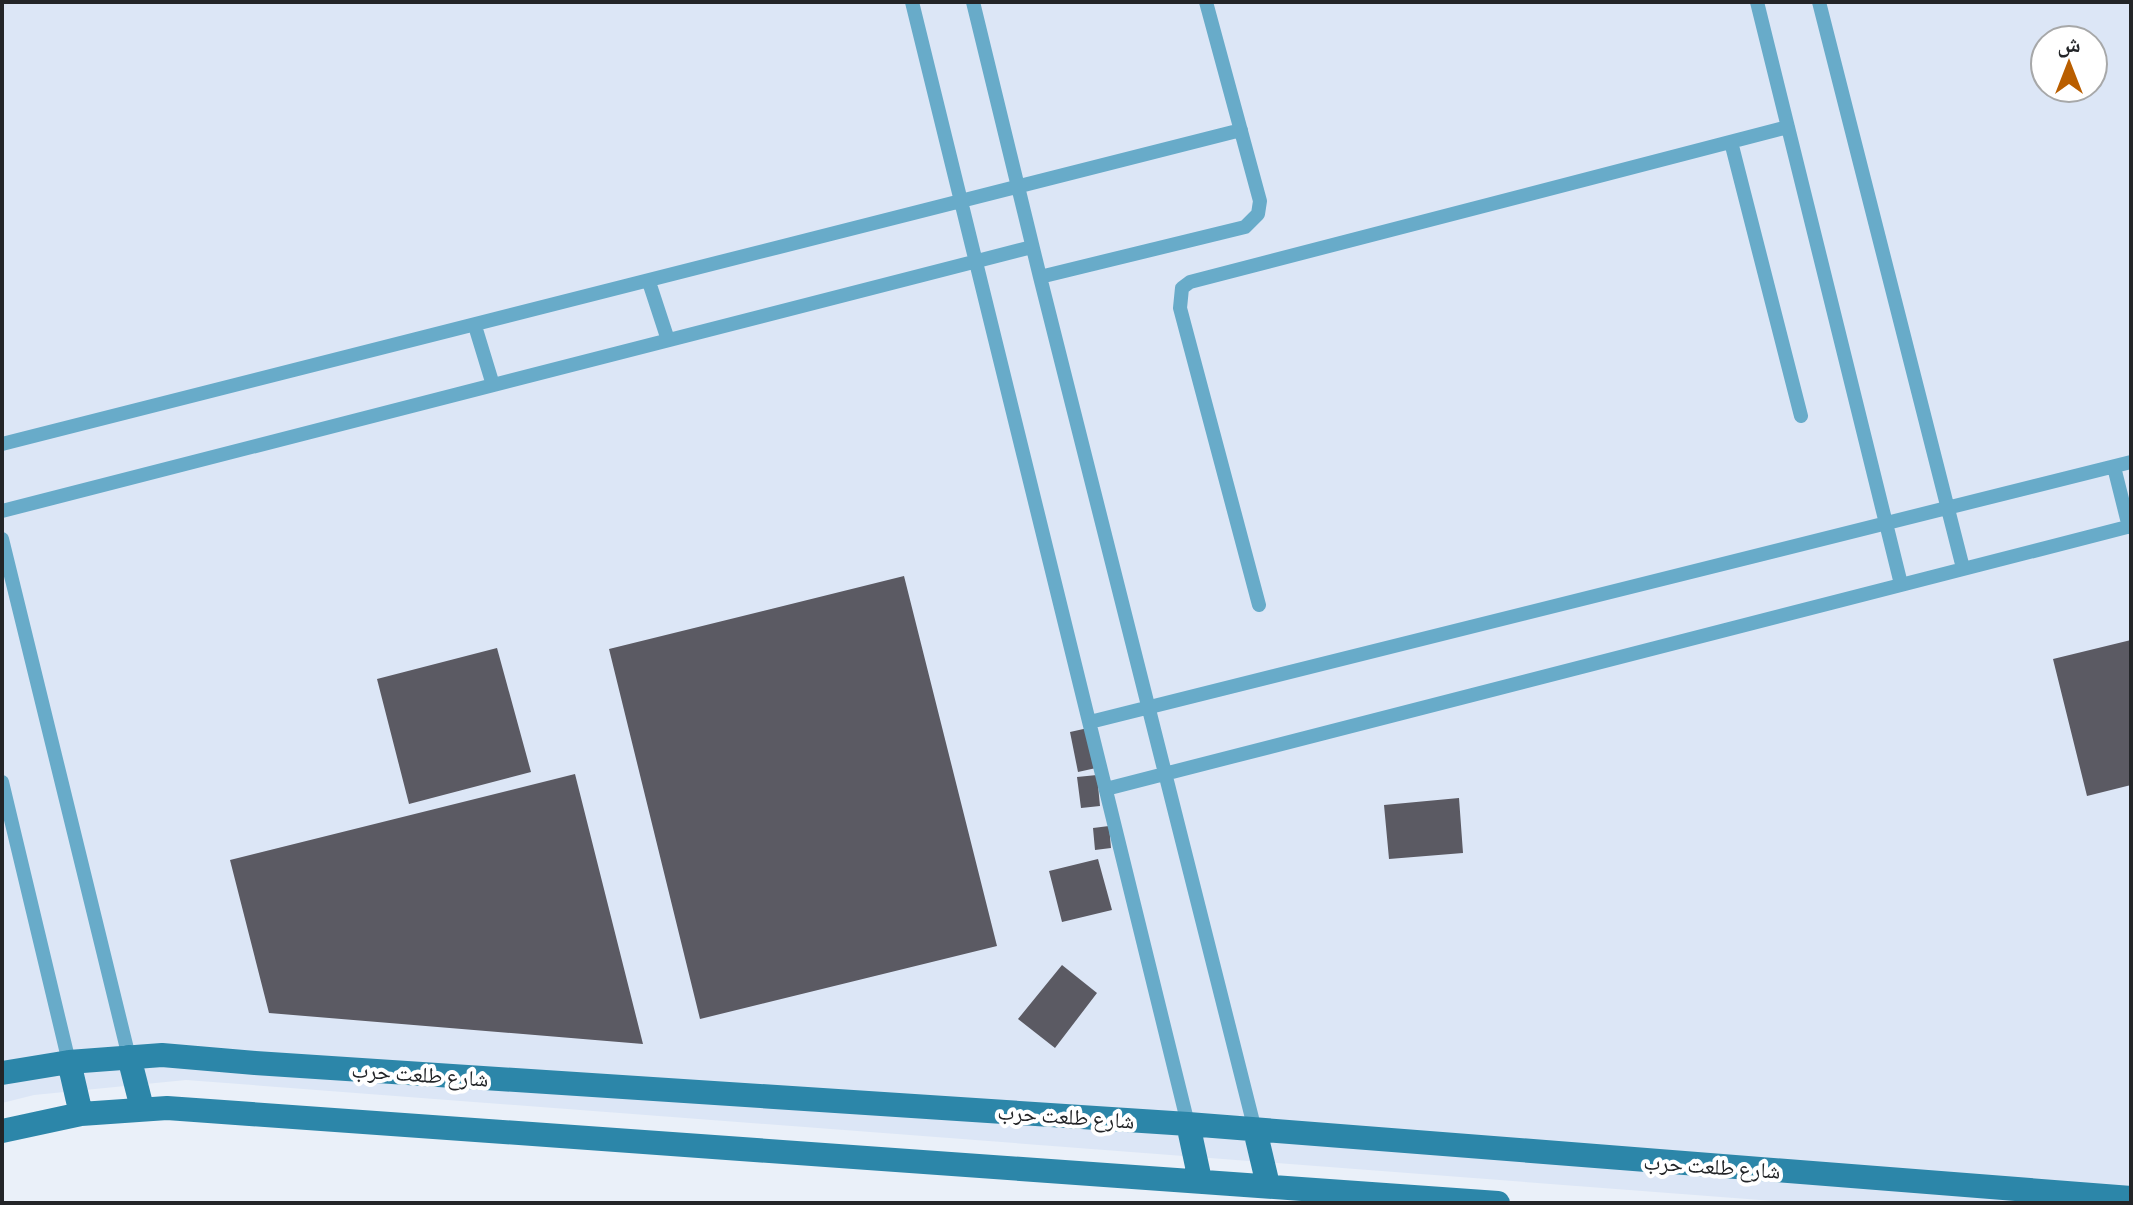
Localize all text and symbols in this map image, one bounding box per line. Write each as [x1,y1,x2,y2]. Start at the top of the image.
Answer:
north arrow [2029,24,2109,104]
text: ش [2057,29,2081,59]
street label: شارع طلعت حرب [350,1054,490,1094]
street label: شارع طلعت حرب [996,1096,1136,1136]
street label: شارع طلعت حرب [1642,1146,1782,1186]

